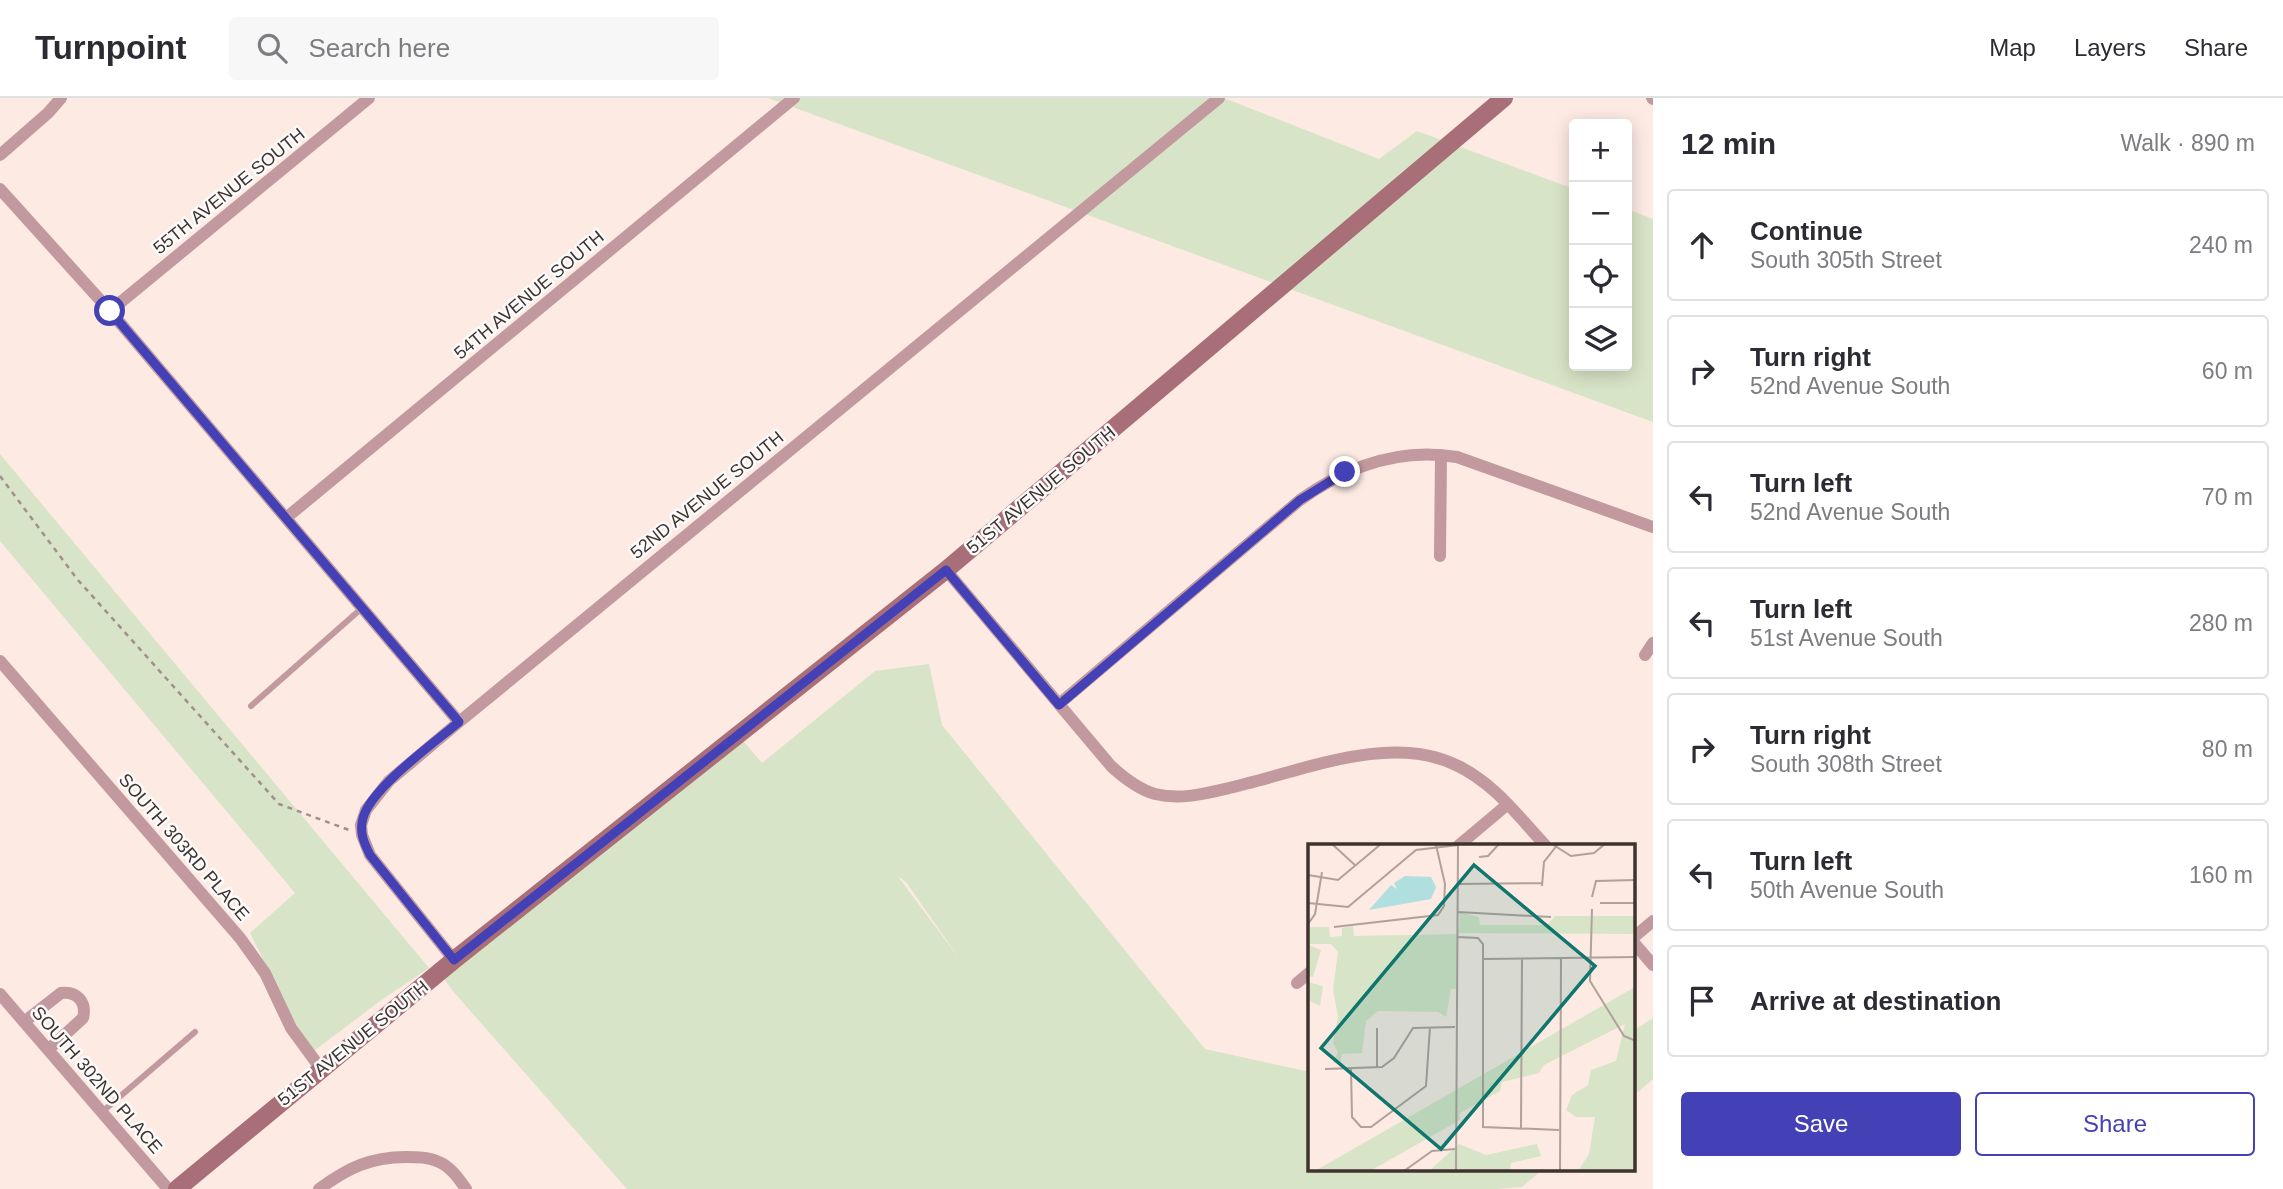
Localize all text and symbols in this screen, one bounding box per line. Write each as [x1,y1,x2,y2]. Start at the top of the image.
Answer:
search box [229,17,719,80]
text: Turnpoint [35,29,187,66]
icon: search [253,29,291,67]
text: Search here [309,33,450,63]
text: Map [1989,34,2036,61]
text: Layers [2074,34,2146,61]
text: Share [2184,34,2248,61]
map controls [1569,119,1632,371]
button: + [1569,119,1632,182]
street label: 55TH AVENUE SOUTH [149,124,309,258]
text: 12 min [1681,127,1776,160]
text: Walk · 890 m [2120,130,2255,156]
button: − [1569,182,1632,245]
text: Continue [1750,216,1863,246]
icon: ahead [1683,226,1721,264]
street label: 54TH AVENUE SOUTH [450,227,608,363]
text: 240 m [2189,232,2253,258]
button: locate [1569,245,1632,308]
text: South 305th Street [1750,247,1942,273]
route start [94,295,125,326]
button: layers [1569,308,1632,371]
text: Turn right [1750,342,1871,372]
icon: right [1683,352,1721,390]
text: 60 m [2202,358,2253,384]
text: 52nd Avenue South [1750,373,1950,399]
street label: 51ST AVENUE SOUTH [963,422,1119,558]
street label: 52ND AVENUE SOUTH [627,427,787,563]
route end [1329,456,1360,487]
text: Turn left [1750,468,1852,498]
icon: left [1683,478,1721,516]
text: 70 m [2202,484,2253,510]
text: 52nd Avenue South [1750,499,1950,525]
text: Turn left [1750,594,1852,624]
icon: left [1683,604,1721,642]
text: 280 m [2189,610,2253,636]
text: 51st Avenue South [1750,625,1943,651]
text: Turn right [1750,720,1871,750]
icon: right [1683,730,1721,768]
text: 80 m [2202,736,2253,762]
text: South 308th Street [1750,751,1942,777]
street label: SOUTH 303RD PLACE [115,769,253,925]
inset map [1308,844,1636,1172]
text: Turn left [1750,846,1852,876]
icon: left [1683,856,1721,894]
text: 160 m [2189,862,2253,888]
text: 50th Avenue South [1750,877,1944,903]
street label: 51ST AVENUE SOUTH [274,976,432,1110]
icon: arrive [1683,982,1721,1020]
text: Arrive at destination [1750,986,2001,1016]
street label: SOUTH 302ND PLACE [28,1002,166,1158]
button: Save [1681,1092,1961,1156]
button: Share [1975,1092,2255,1156]

